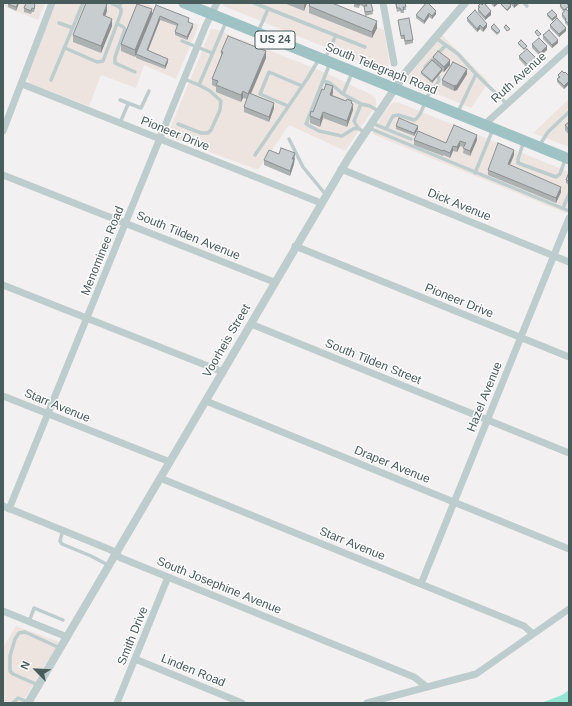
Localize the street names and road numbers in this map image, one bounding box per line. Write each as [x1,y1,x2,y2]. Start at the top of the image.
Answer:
road number: US 24 [255,31,295,49]
street label: South Telegraph Road [323,40,439,98]
street label: Ruth Avenue [488,50,550,106]
street label: Pioneer Drive [139,114,211,154]
street label: Dick Avenue [425,186,493,224]
street label: Menominee Road [79,204,127,298]
street label: South Tilden Avenue [134,209,242,263]
street label: Pioneer Drive [423,281,495,321]
street label: Voorheis Street [200,302,254,380]
street label: South Tilden Street [323,336,423,388]
street label: Hazel Avenue [464,360,506,434]
street label: Starr Avenue [22,386,92,426]
street label: Draper Avenue [352,443,432,487]
street label: Starr Avenue [317,524,387,564]
street label: South Josephine Avenue [155,554,283,618]
street label: Smith Drive [115,605,151,667]
street label: Linden Road [159,652,227,690]

